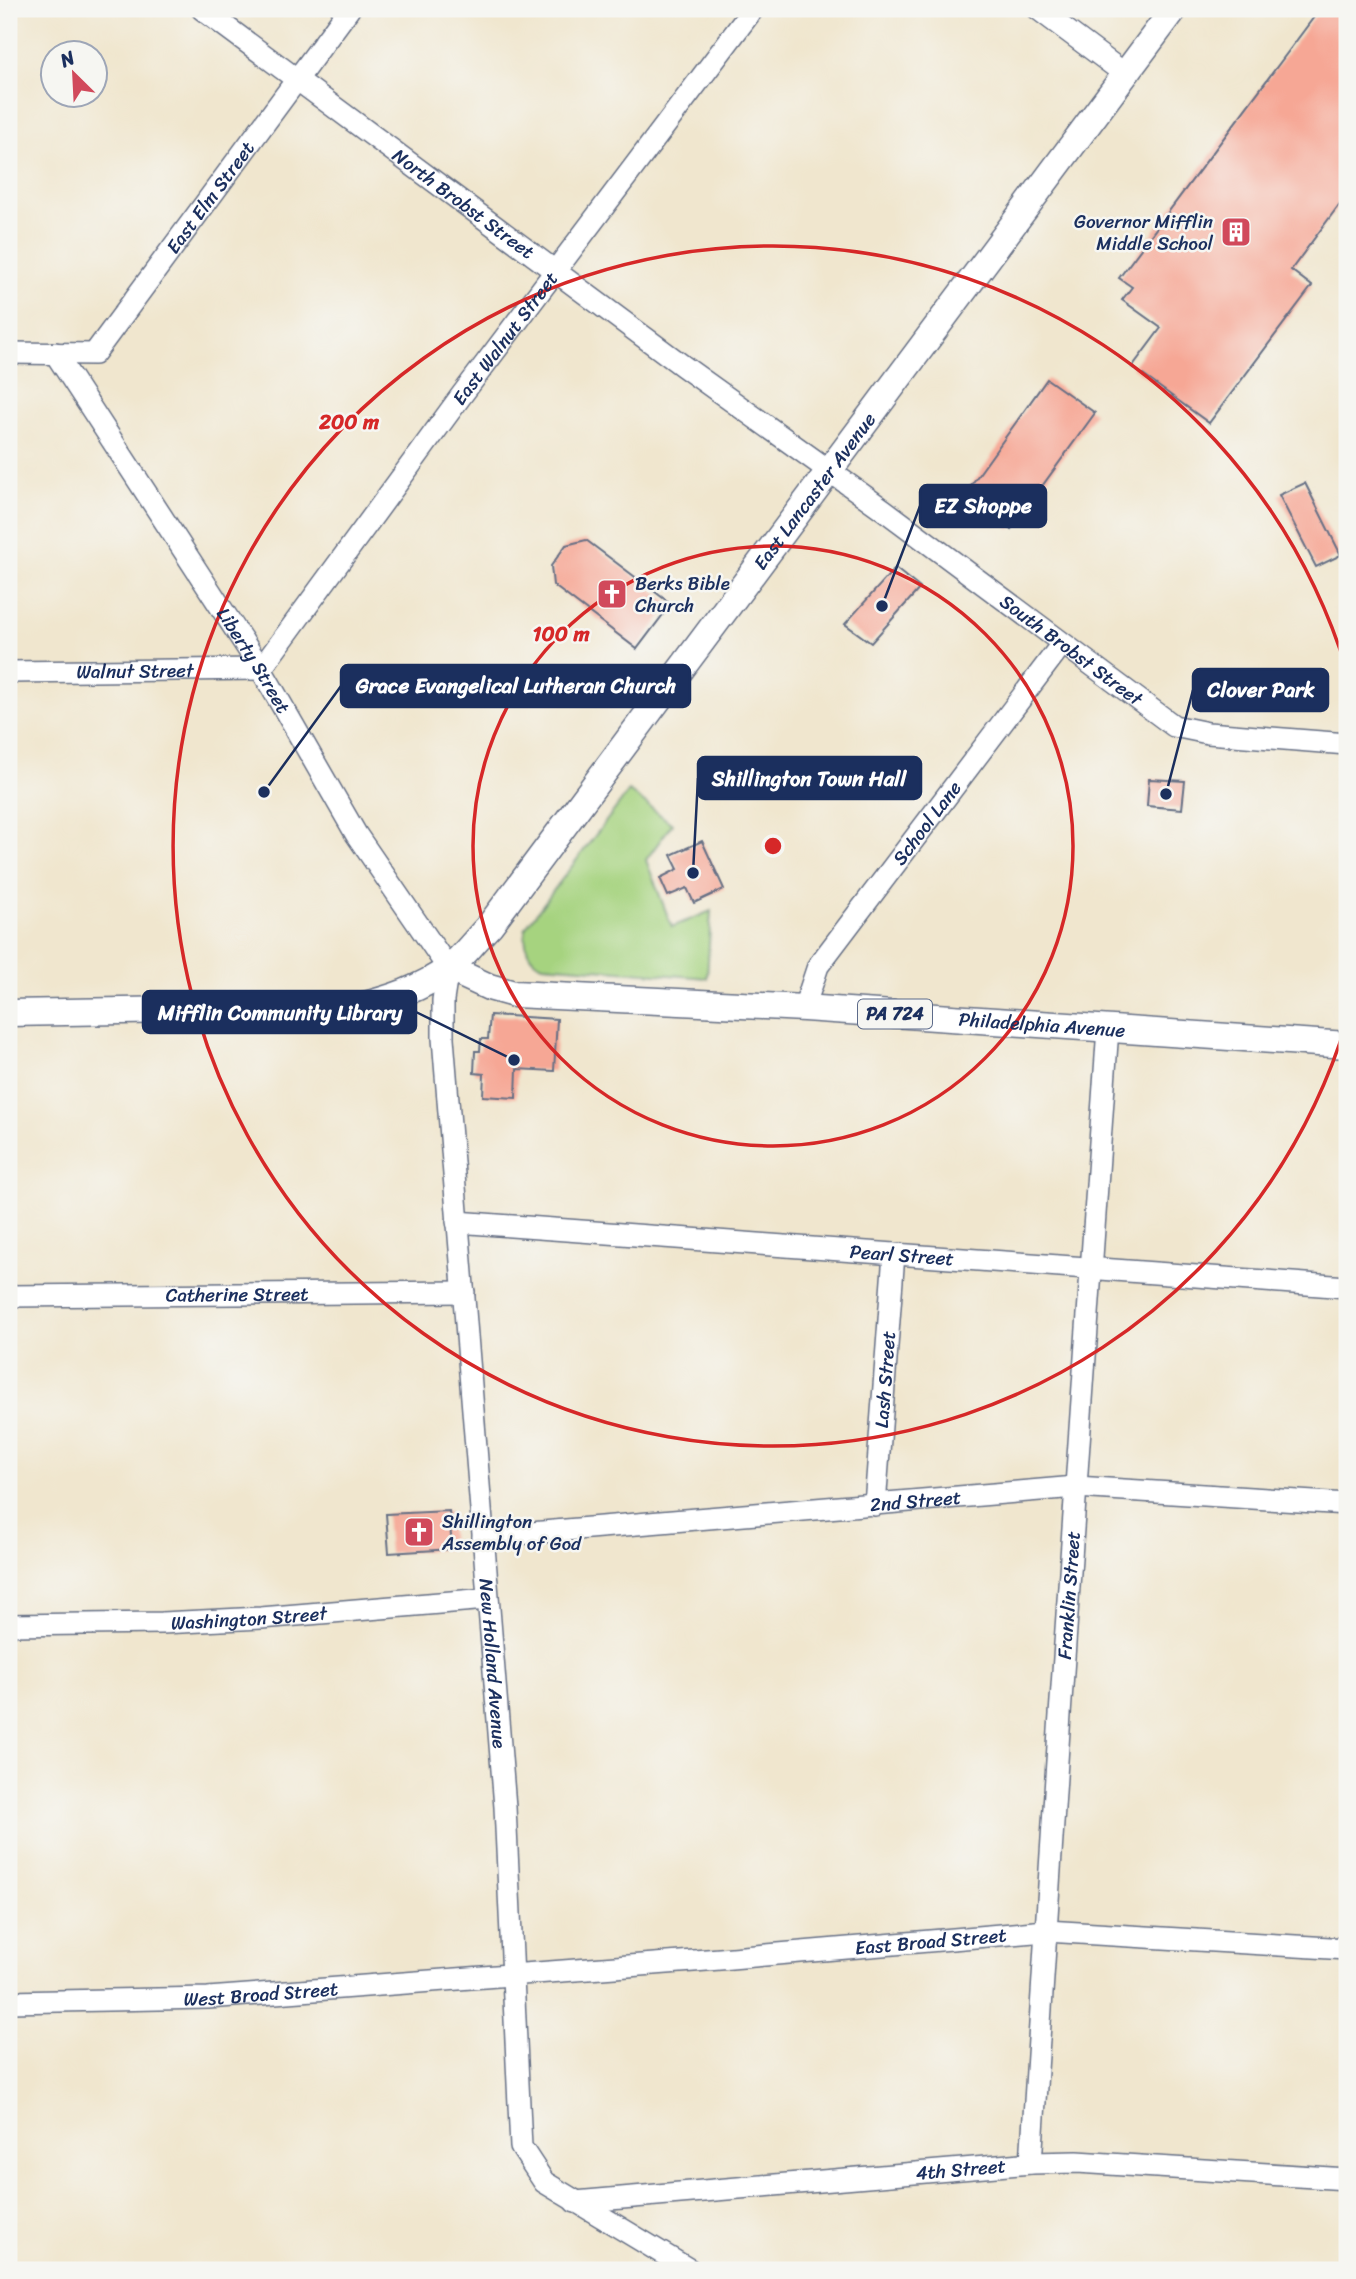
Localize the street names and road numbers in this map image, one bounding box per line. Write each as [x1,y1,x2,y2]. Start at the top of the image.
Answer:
street label: East Elm Street [157,134,263,261]
street label: North Brobst Street [385,140,542,268]
street label: East Walnut Street [443,264,567,412]
street label: East Lancaster Avenue [744,405,885,577]
street label: South Brobst Street [993,586,1151,715]
street label: Liberty Street [208,600,299,720]
street label: Walnut Street [76,654,195,688]
street label: School Lane [884,773,970,873]
road number: PA 724 [858,1000,932,1028]
street label: Philadelphia Avenue [958,1003,1126,1047]
street label: Pearl Street [849,1235,955,1275]
street label: Catherine Street [165,1277,309,1312]
street label: Lash Street [865,1330,905,1429]
street label: 2nd Street [869,1481,962,1521]
street label: Franklin Street [1048,1530,1090,1661]
street label: New Holland Avenue [470,1577,516,1750]
street label: Washington Street [170,1596,330,1640]
street label: East Broad Street [854,1918,1008,1964]
street label: West Broad Street [183,1972,339,2015]
street label: 4th Street [914,2149,1007,2190]

